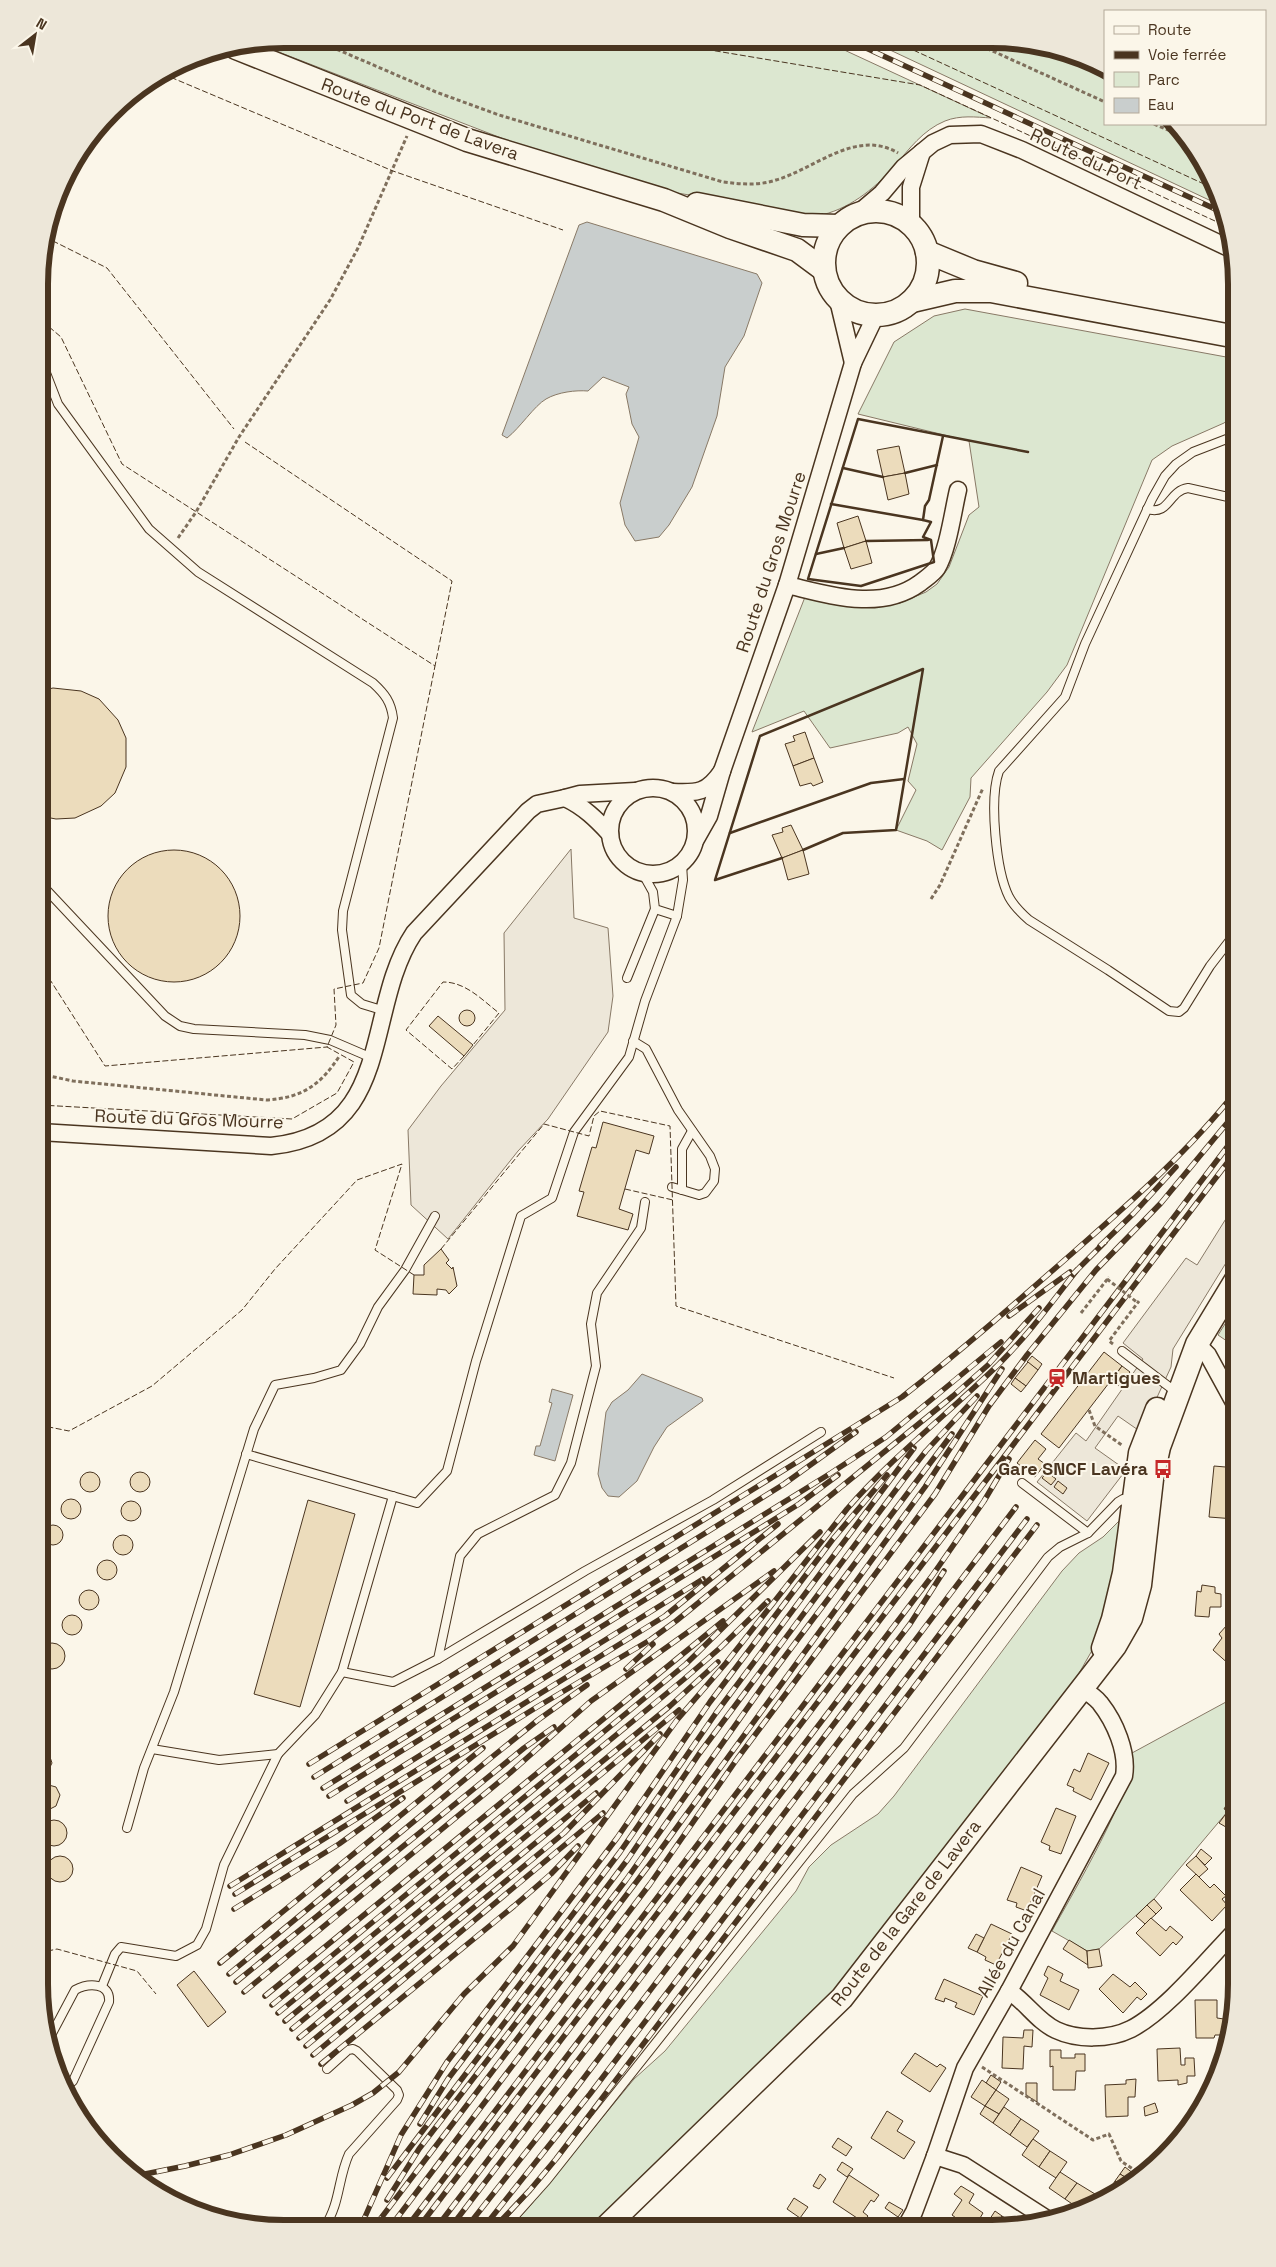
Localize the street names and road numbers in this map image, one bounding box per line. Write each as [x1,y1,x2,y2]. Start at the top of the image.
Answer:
street label: Route du Port de Lavera [318,72,522,165]
street label: Route du Port [1027,123,1146,194]
street label: Route du Gros Mourre [730,468,811,655]
street label: Route du Gros Mourre [94,1104,284,1133]
street label: Route de la Gare de Lavera [826,1815,986,2011]
street label: Allée du Canal [971,1884,1050,2001]

